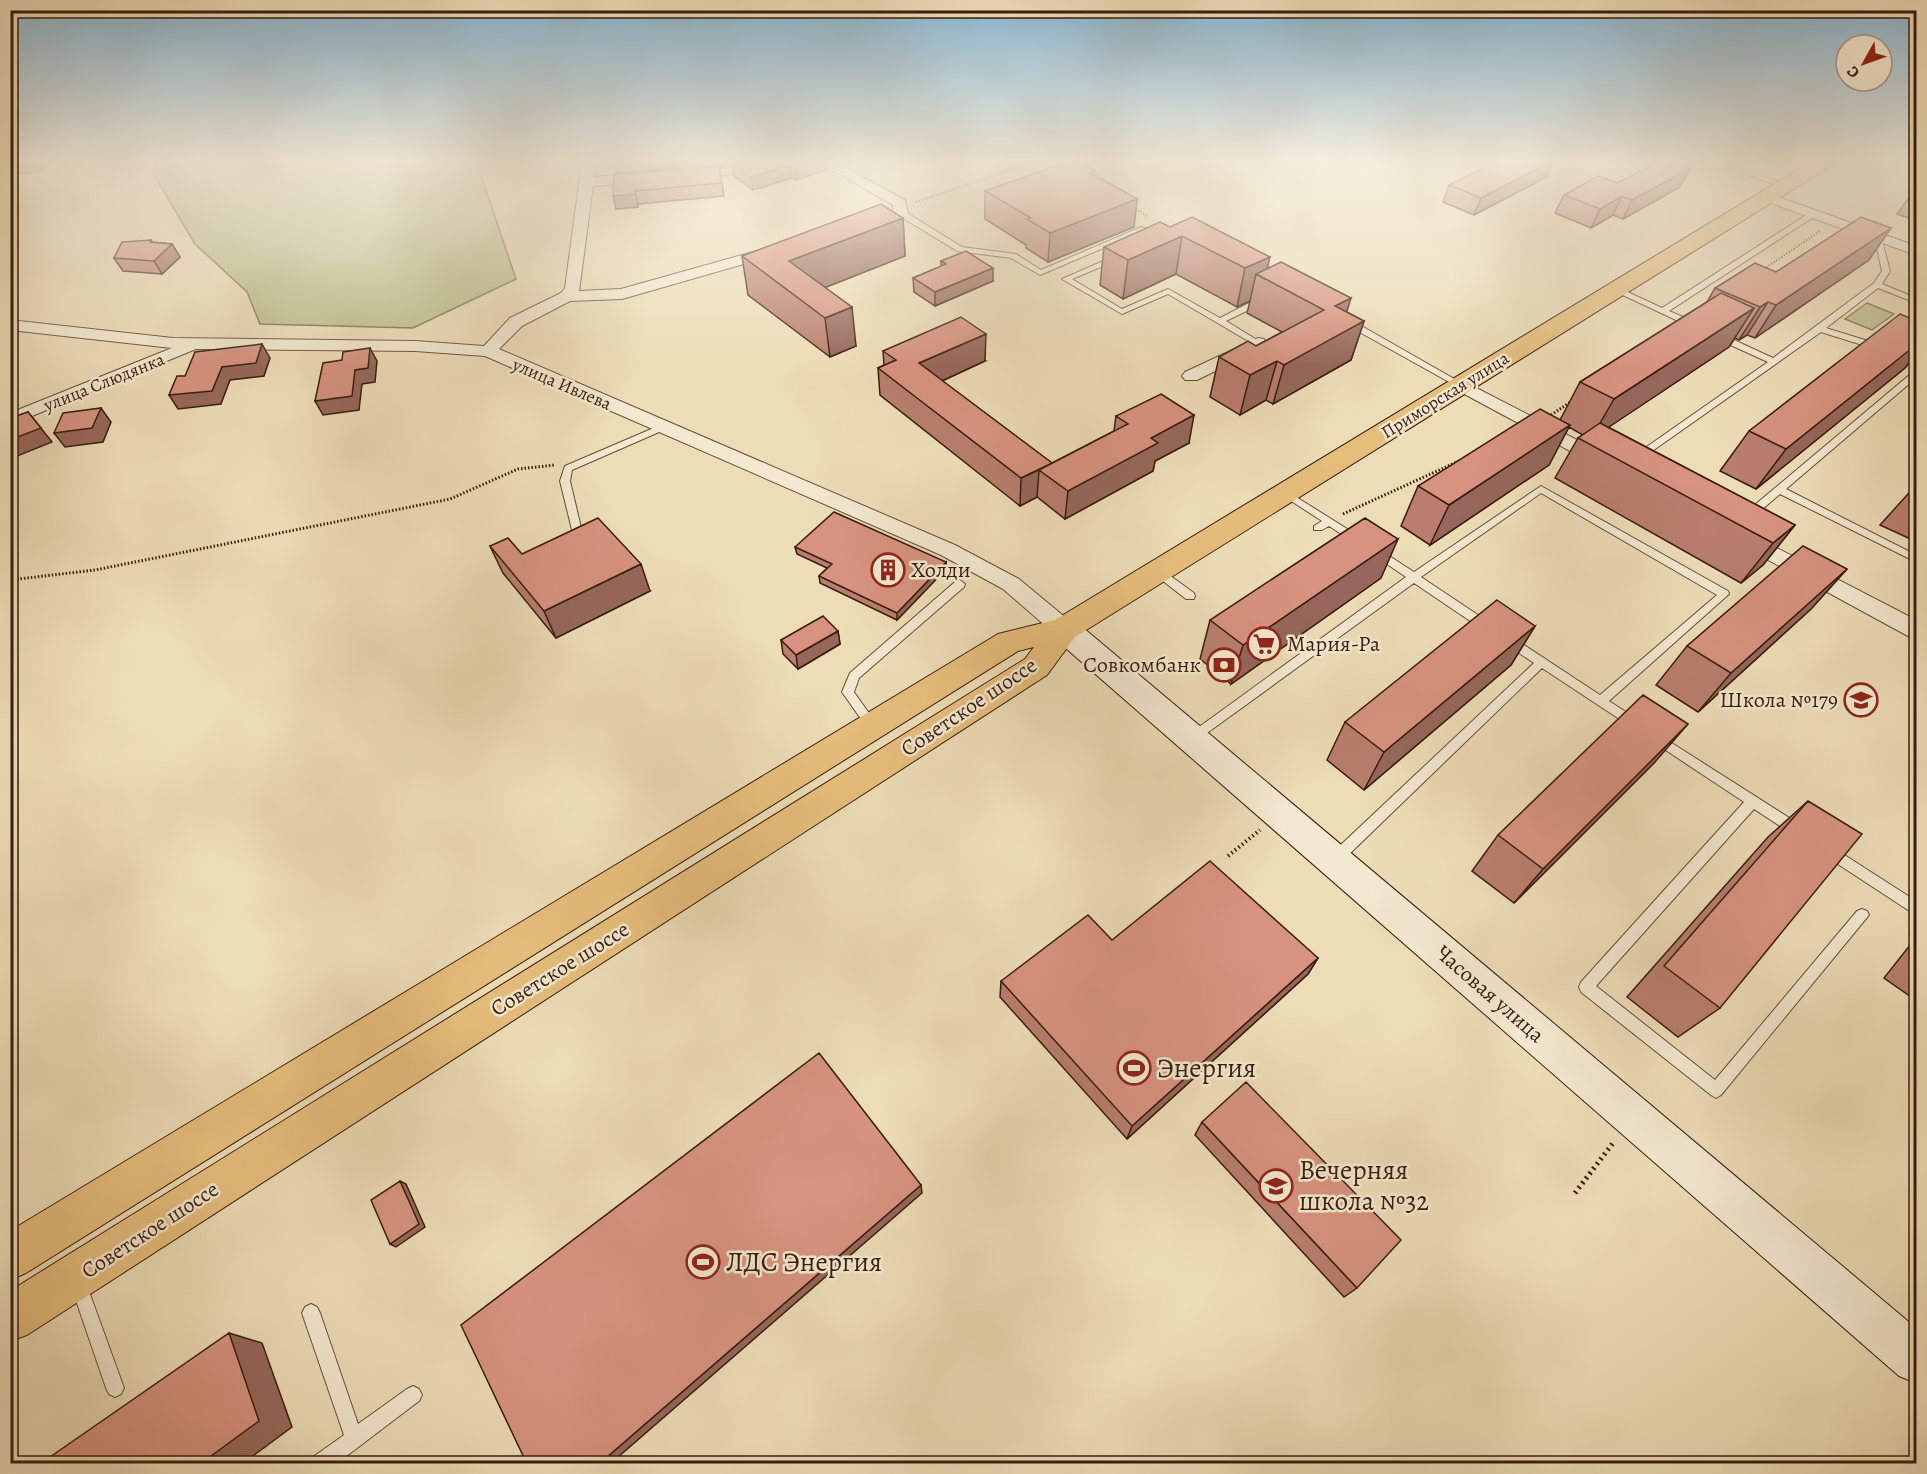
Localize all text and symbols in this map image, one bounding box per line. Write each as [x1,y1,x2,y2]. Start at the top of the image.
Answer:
north arrow [1834,33,1894,93]
text: С [1842,61,1865,83]
street label: Приморская улица [1376,346,1514,444]
street label: улица Слюдянка [39,347,169,418]
street label: улица Ивлева [508,352,616,416]
building icon: Холди [870,552,906,588]
place label: Холди [911,555,971,585]
supermarket icon: Мария-Ра [1246,626,1282,662]
place label: Мария-Ра [1287,629,1381,659]
bank icon: Совкомбанк [1206,647,1242,683]
street label: Советское шоссе [895,650,1043,764]
place label: Совкомбанк [1083,650,1201,680]
school or university icon: Школа №179 [1843,682,1879,718]
place label: Школа №179 [1720,685,1838,715]
street label: Советское шоссе [485,914,635,1024]
street label: Часовая улица [1429,938,1551,1050]
sports icon: Энергия [1116,1050,1152,1086]
place label: Энергия [1157,1050,1256,1086]
place label: Вечерняя школа №32 [1299,1152,1429,1219]
school or university icon: Вечерняя школа №32 [1258,1168,1294,1204]
street label: Советское шоссе [75,1174,225,1286]
sports icon: ЛДС Энергия [685,1244,721,1280]
place label: ЛДС Энергия [726,1244,882,1280]

